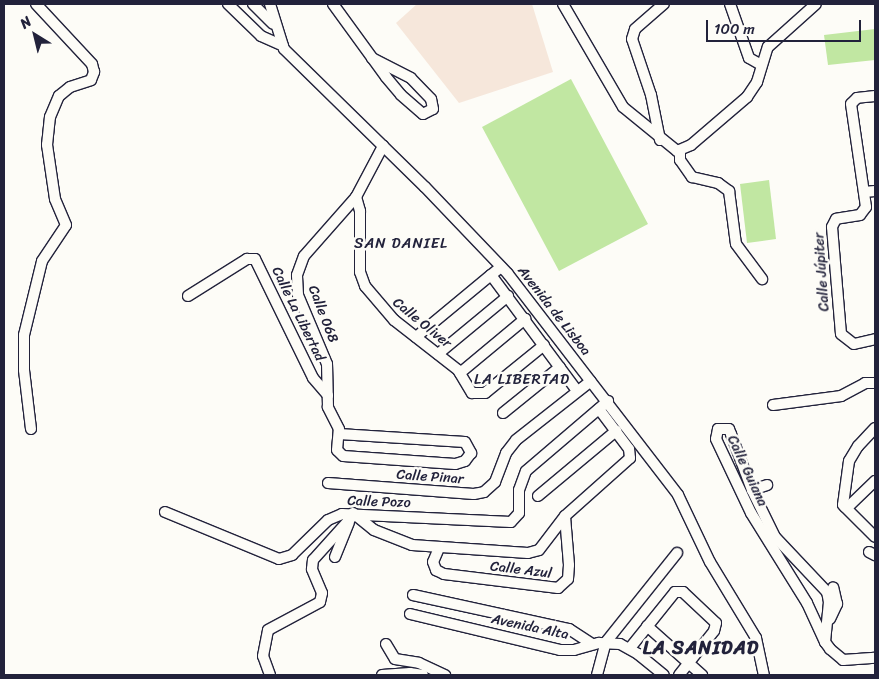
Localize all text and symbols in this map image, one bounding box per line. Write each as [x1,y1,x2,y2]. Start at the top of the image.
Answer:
north arrow [10,10,60,60]
text: N [15,10,37,35]
scale bar [709,10,864,42]
text: 100 m [714,16,755,42]
street label: Calle Júpiter [811,232,833,312]
district label: SAN DANIEL [353,235,449,253]
street label: Avenida de Lisboa [514,263,594,359]
street label: Calle La Libertad [268,264,328,364]
street label: Calle 068 [304,283,342,345]
street label: Calle Oliver [389,294,455,352]
district label: LA LIBERTAD [472,371,572,389]
street label: Calle Guiana [723,433,771,509]
street label: Calle Pinar [396,466,464,488]
street label: Calle Pozo [347,492,411,512]
street label: Calle Azul [489,558,553,582]
street label: Avenida Alta [490,611,570,643]
district label: LA SANIDAD [642,637,760,659]

